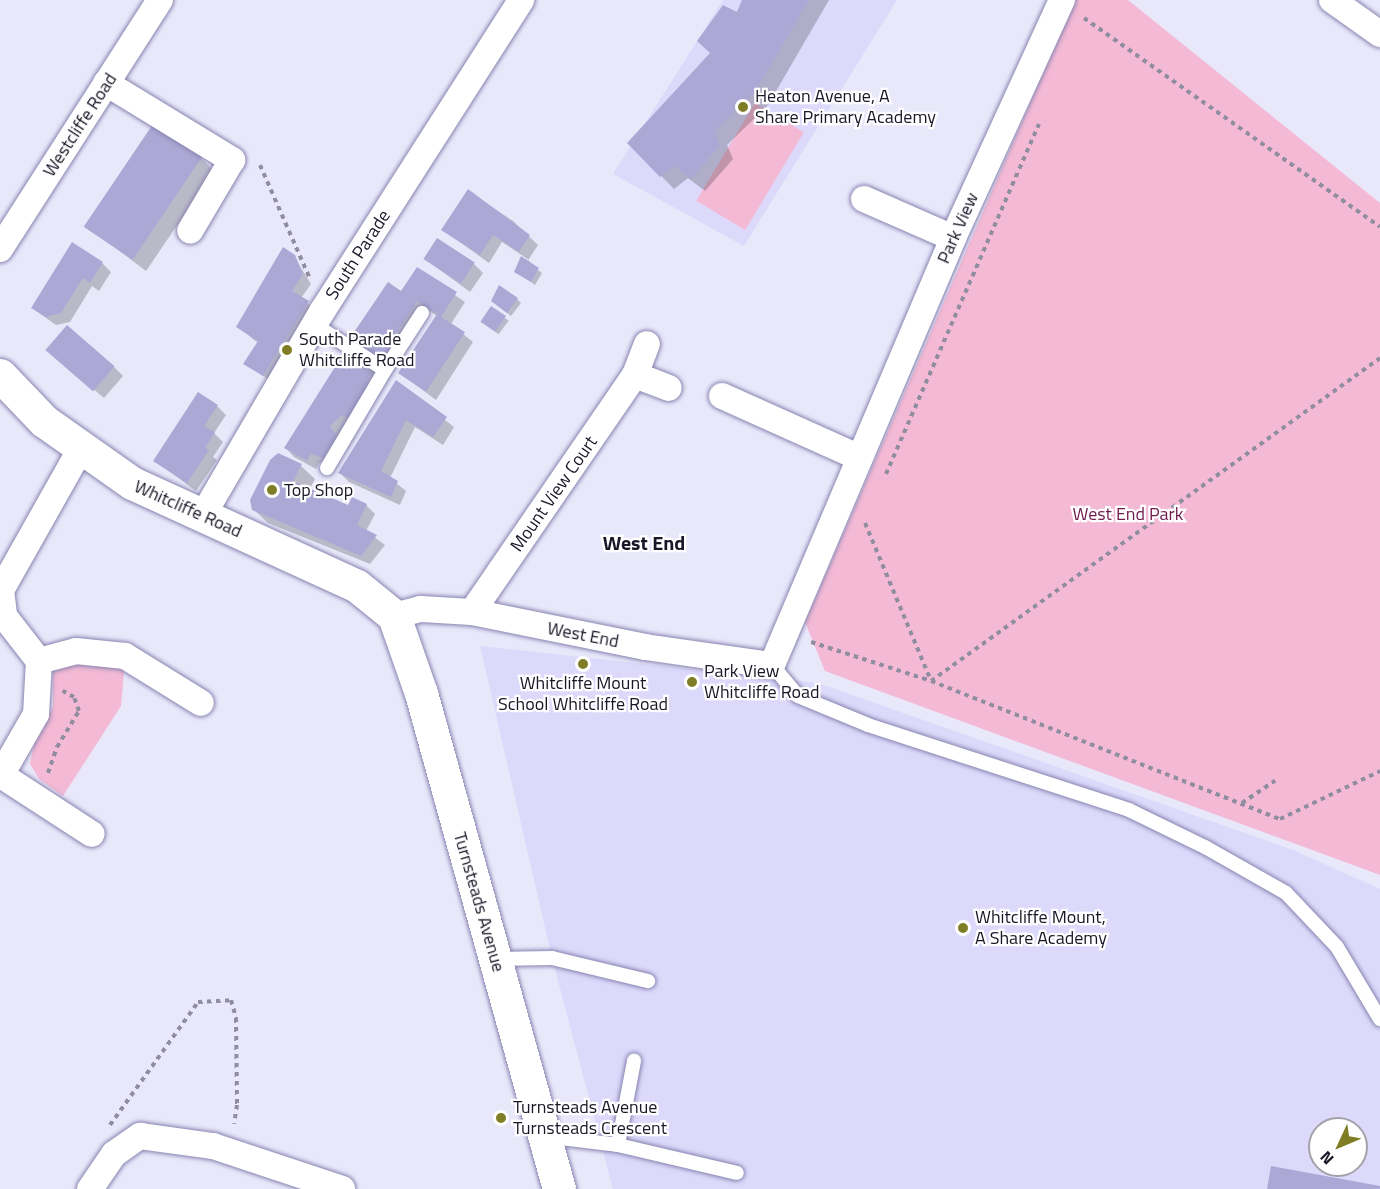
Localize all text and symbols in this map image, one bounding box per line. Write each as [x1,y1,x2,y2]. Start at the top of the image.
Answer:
street label: Westcliffe Road [39,69,121,181]
place label: Heaton Avenue, A Share Primary Academy [755,86,936,128]
marker: Heaton Avenue, A Share Primary Academy [736,100,750,114]
street label: Park View [933,189,983,267]
street label: South Parade [321,206,395,304]
place label: South Parade Whitcliffe Road [299,329,415,372]
marker: South Parade Whitcliffe Road [280,343,294,357]
street label: Mount View Court [506,432,602,556]
street label: Whitcliffe Road [131,476,245,542]
place label: Top Shop [284,479,353,501]
marker: Top Shop [265,483,279,497]
park label: West End Park [1073,503,1183,525]
district label: West End [603,530,685,554]
street label: West End [545,617,621,653]
marker: Whitcliffe Mount School Whitcliffe Road [576,657,590,671]
place label: Park View Whitcliffe Road [704,661,820,704]
place label: Whitcliffe Mount School Whitcliffe Road [498,673,668,716]
marker: Park View Whitcliffe Road [685,675,699,689]
street label: Turnsteads Avenue [449,830,509,974]
place label: Whitcliffe Mount, A Share Academy [975,907,1107,950]
marker: Whitcliffe Mount, A Share Academy [956,921,970,935]
place label: Turnsteads Avenue Turnsteads Crescent [513,1097,667,1140]
marker: Turnsteads Avenue Turnsteads Crescent [494,1111,508,1125]
north arrow [1308,1117,1368,1177]
text: N [1314,1146,1339,1170]

